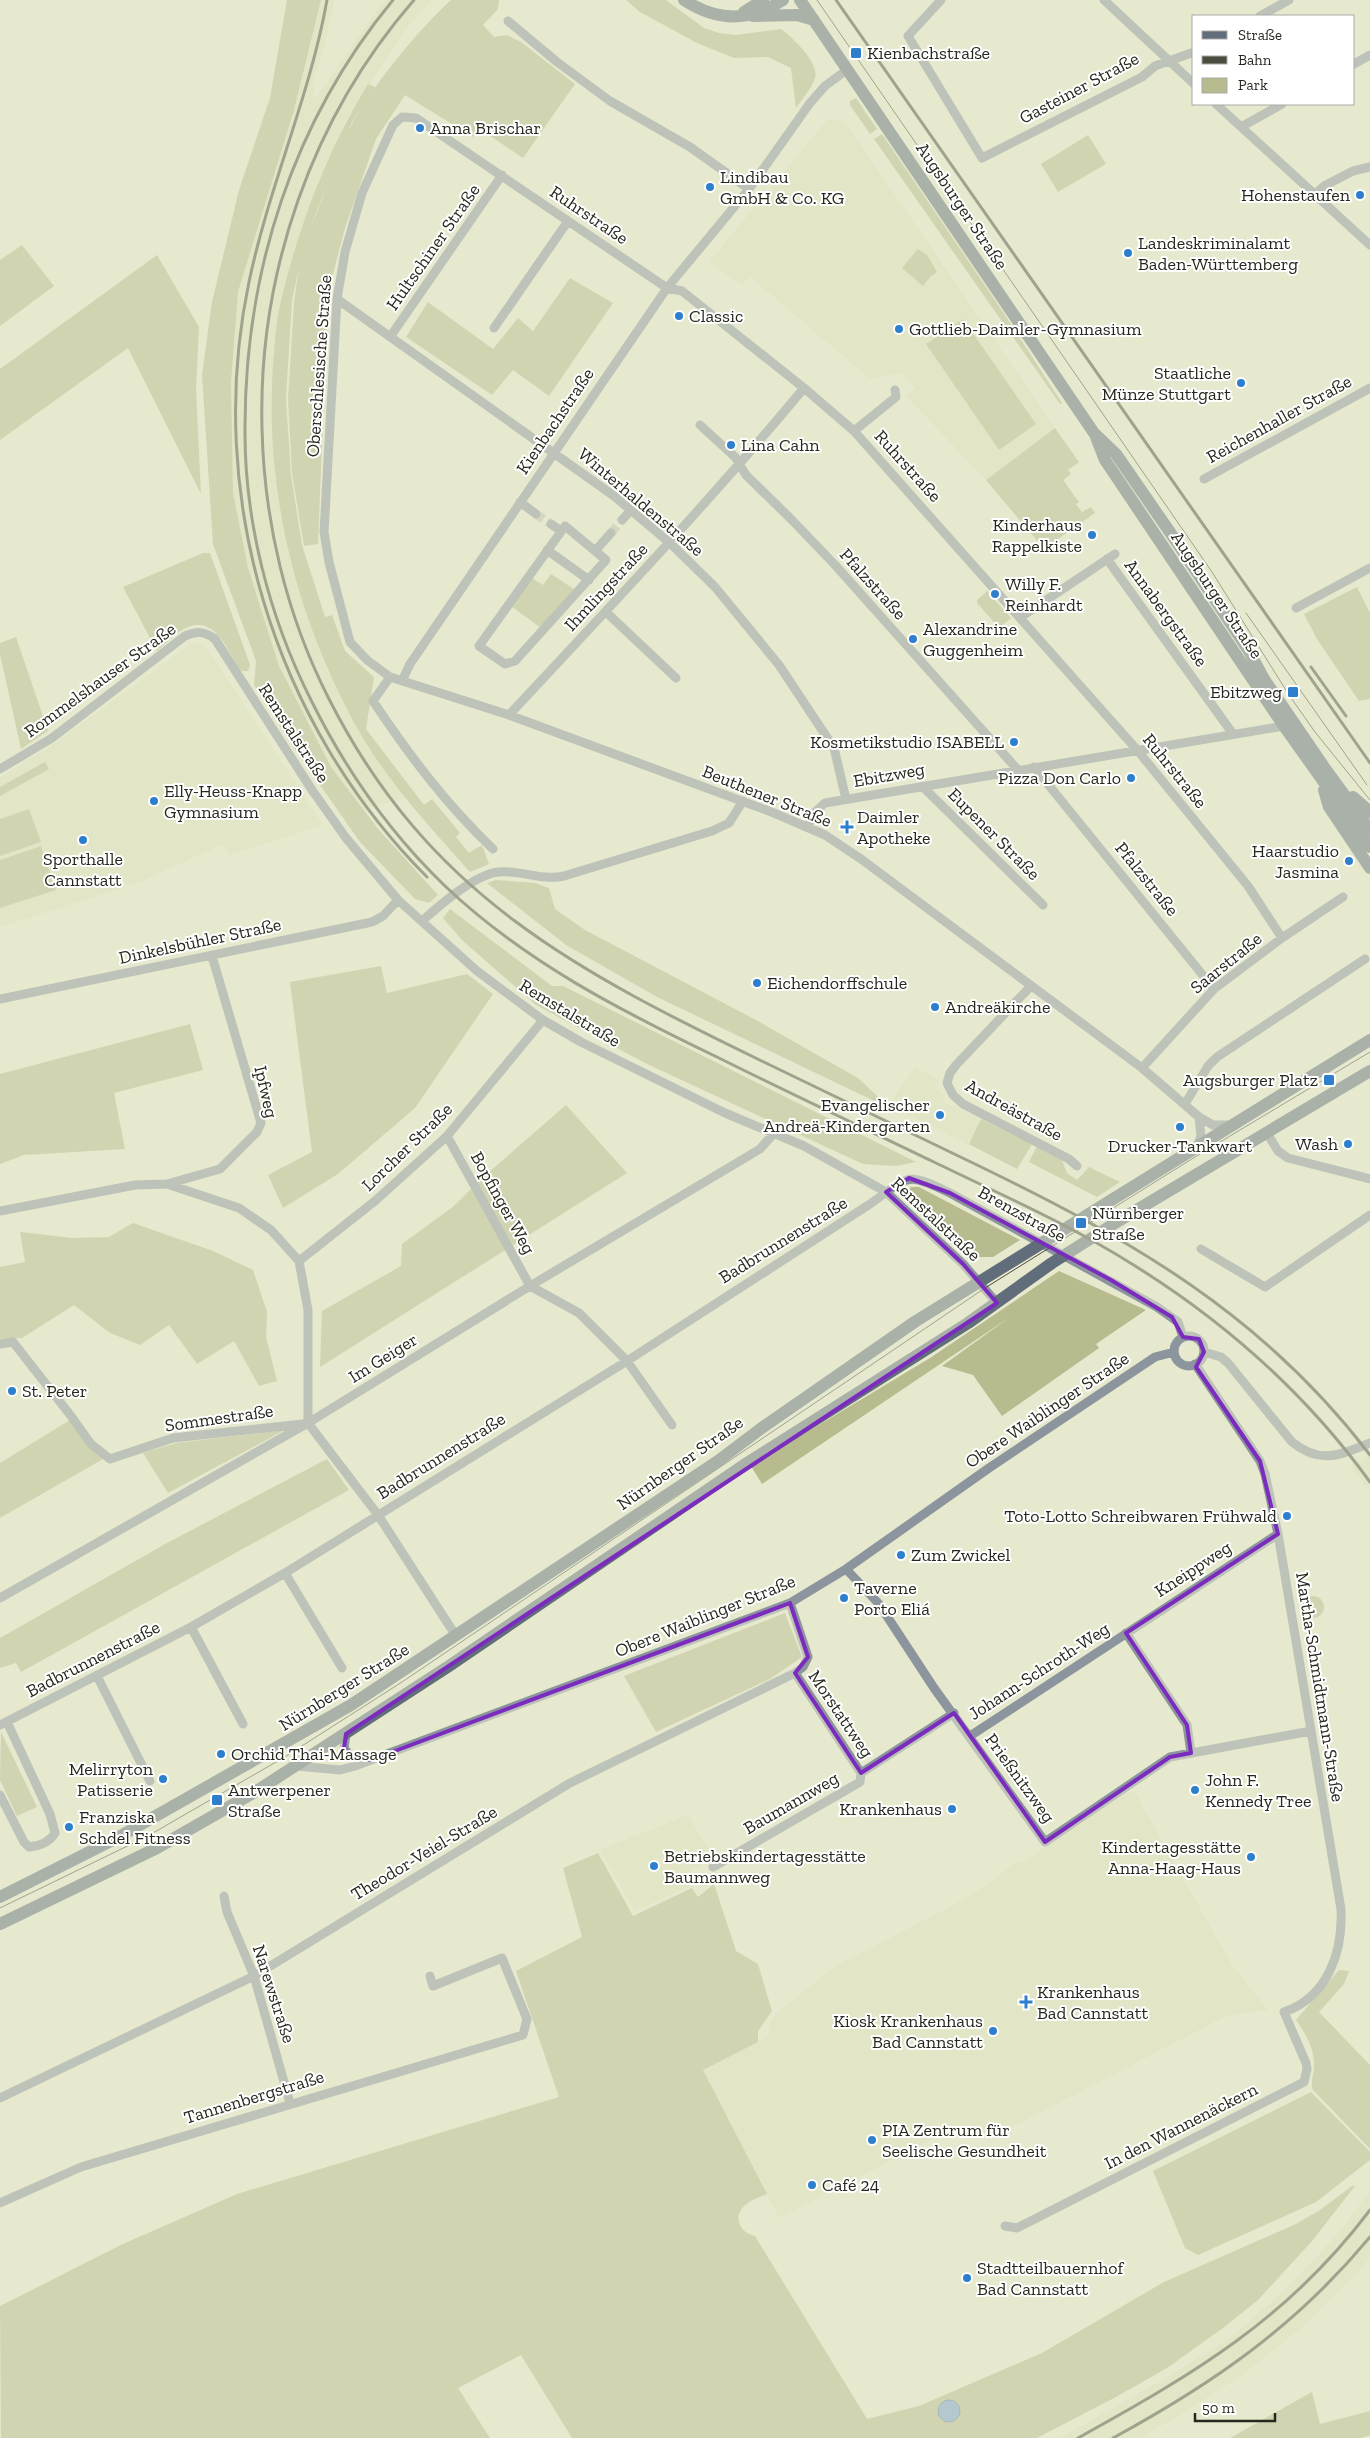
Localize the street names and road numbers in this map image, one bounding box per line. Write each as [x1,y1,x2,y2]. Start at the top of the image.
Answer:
street label: Gasteiner Straße [1016,47,1142,129]
street label: Augsburger Straße [911,138,1013,274]
street label: Hultschiner Straße [381,180,485,314]
street label: Ruhrstraße [546,181,632,249]
street label: Oberschlesische Straße [302,274,336,458]
street label: Kienbachstraße [511,364,599,478]
street label: Reichenhaller Straße [1203,370,1355,468]
street label: Ruhrstraße [870,425,946,507]
street label: Winterhaldenstraße [574,443,708,561]
street label: Augsburger Straße [1166,527,1268,663]
street label: Ihmlingstraße [560,538,652,636]
street label: Pfalzstraße [835,544,911,624]
street label: Annabergstraße [1120,555,1212,671]
street label: Rommelshauser Straße [20,618,180,742]
street label: Remstalstraße [254,679,334,787]
street label: Ruhrstraße [1138,729,1212,813]
street label: Ebitzweg [852,758,927,792]
street label: Beuthener Straße [699,760,835,832]
street label: Eupener Straße [943,783,1045,885]
street label: Pfalzstraße [1110,838,1184,920]
street label: Dinkelsbühler Straße [117,913,283,969]
street label: Saarstraße [1186,928,1266,998]
street label: Remstalstraße [515,974,625,1052]
street label: Ipfweg [249,1064,283,1120]
street label: Andreästraße [962,1074,1066,1146]
street label: Lorcher Straße [357,1098,457,1196]
street label: Bopfinger Weg [466,1148,540,1258]
street label: Remstalstraße [887,1172,985,1266]
street label: Brenzstraße [974,1181,1070,1247]
street label: Badbrunnenstraße [715,1192,851,1288]
street label: Im Geiger [344,1328,422,1388]
street label: Obere Waiblinger Straße [961,1347,1133,1473]
street label: Sommestraße [163,1399,275,1437]
street label: Badbrunnenstraße [373,1408,509,1504]
street label: Nürnberger Straße [613,1411,747,1515]
street label: Kneippweg [1151,1536,1236,1602]
street label: Obere Waiblinger Straße [612,1570,798,1662]
street label: Martha-Schmidtmann-Straße [1291,1571,1349,1803]
street label: Badbrunnenstraße [22,1616,164,1702]
street label: Johann-Schroth-Weg [964,1617,1114,1725]
street label: Nürnberger Straße [275,1638,413,1736]
street label: Morstattweg [804,1666,878,1762]
street label: Prießnitzweg [980,1729,1060,1827]
street label: Baumannweg [740,1767,843,1839]
street label: Theodor-Veiel-Straße [347,1801,501,1905]
street label: Narewstraße [248,1942,300,2046]
street label: Tannenbergstraße [181,2065,327,2129]
street label: In den Wannenäckern [1101,2078,1262,2174]

